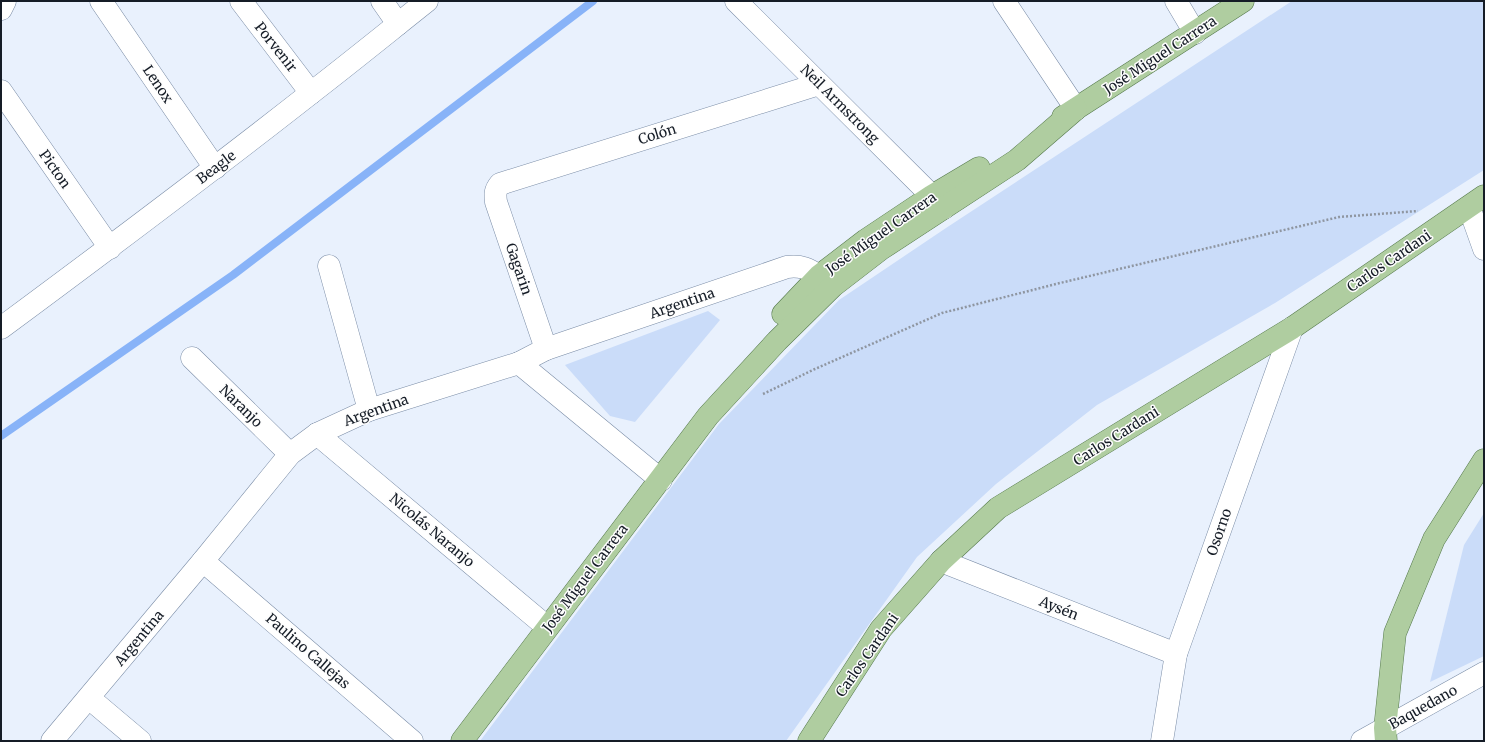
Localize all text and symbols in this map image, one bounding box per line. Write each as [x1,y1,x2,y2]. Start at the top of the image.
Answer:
street label: José Miguel Carrera [1099,12,1220,99]
street label: Porvenir [251,18,301,76]
street label: Neil Armstrong [797,61,884,148]
street label: Lenox [139,62,177,107]
street label: Colón [636,120,678,148]
street label: Picton [35,146,75,192]
street label: Beagle [193,146,239,188]
street label: José Miguel Carrera [821,188,940,279]
street label: Carlos Cardani [1343,226,1435,296]
street label: Gagarin [502,241,536,297]
street label: Argentina [646,283,717,323]
street label: Naranjo [216,381,266,431]
street label: Argentina [340,390,411,430]
street label: Carlos Cardani [1070,402,1163,470]
street label: Nicolás Naranjo [386,489,478,571]
street label: Osorno [1203,506,1235,558]
street label: José Miguel Carrera [538,520,632,637]
street label: Aysén [1036,592,1081,624]
street label: Argentina [110,606,168,670]
street label: Paulino Callejas [262,609,354,693]
street label: Carlos Cardani [832,609,903,700]
street label: Baquedano [1386,681,1460,733]

